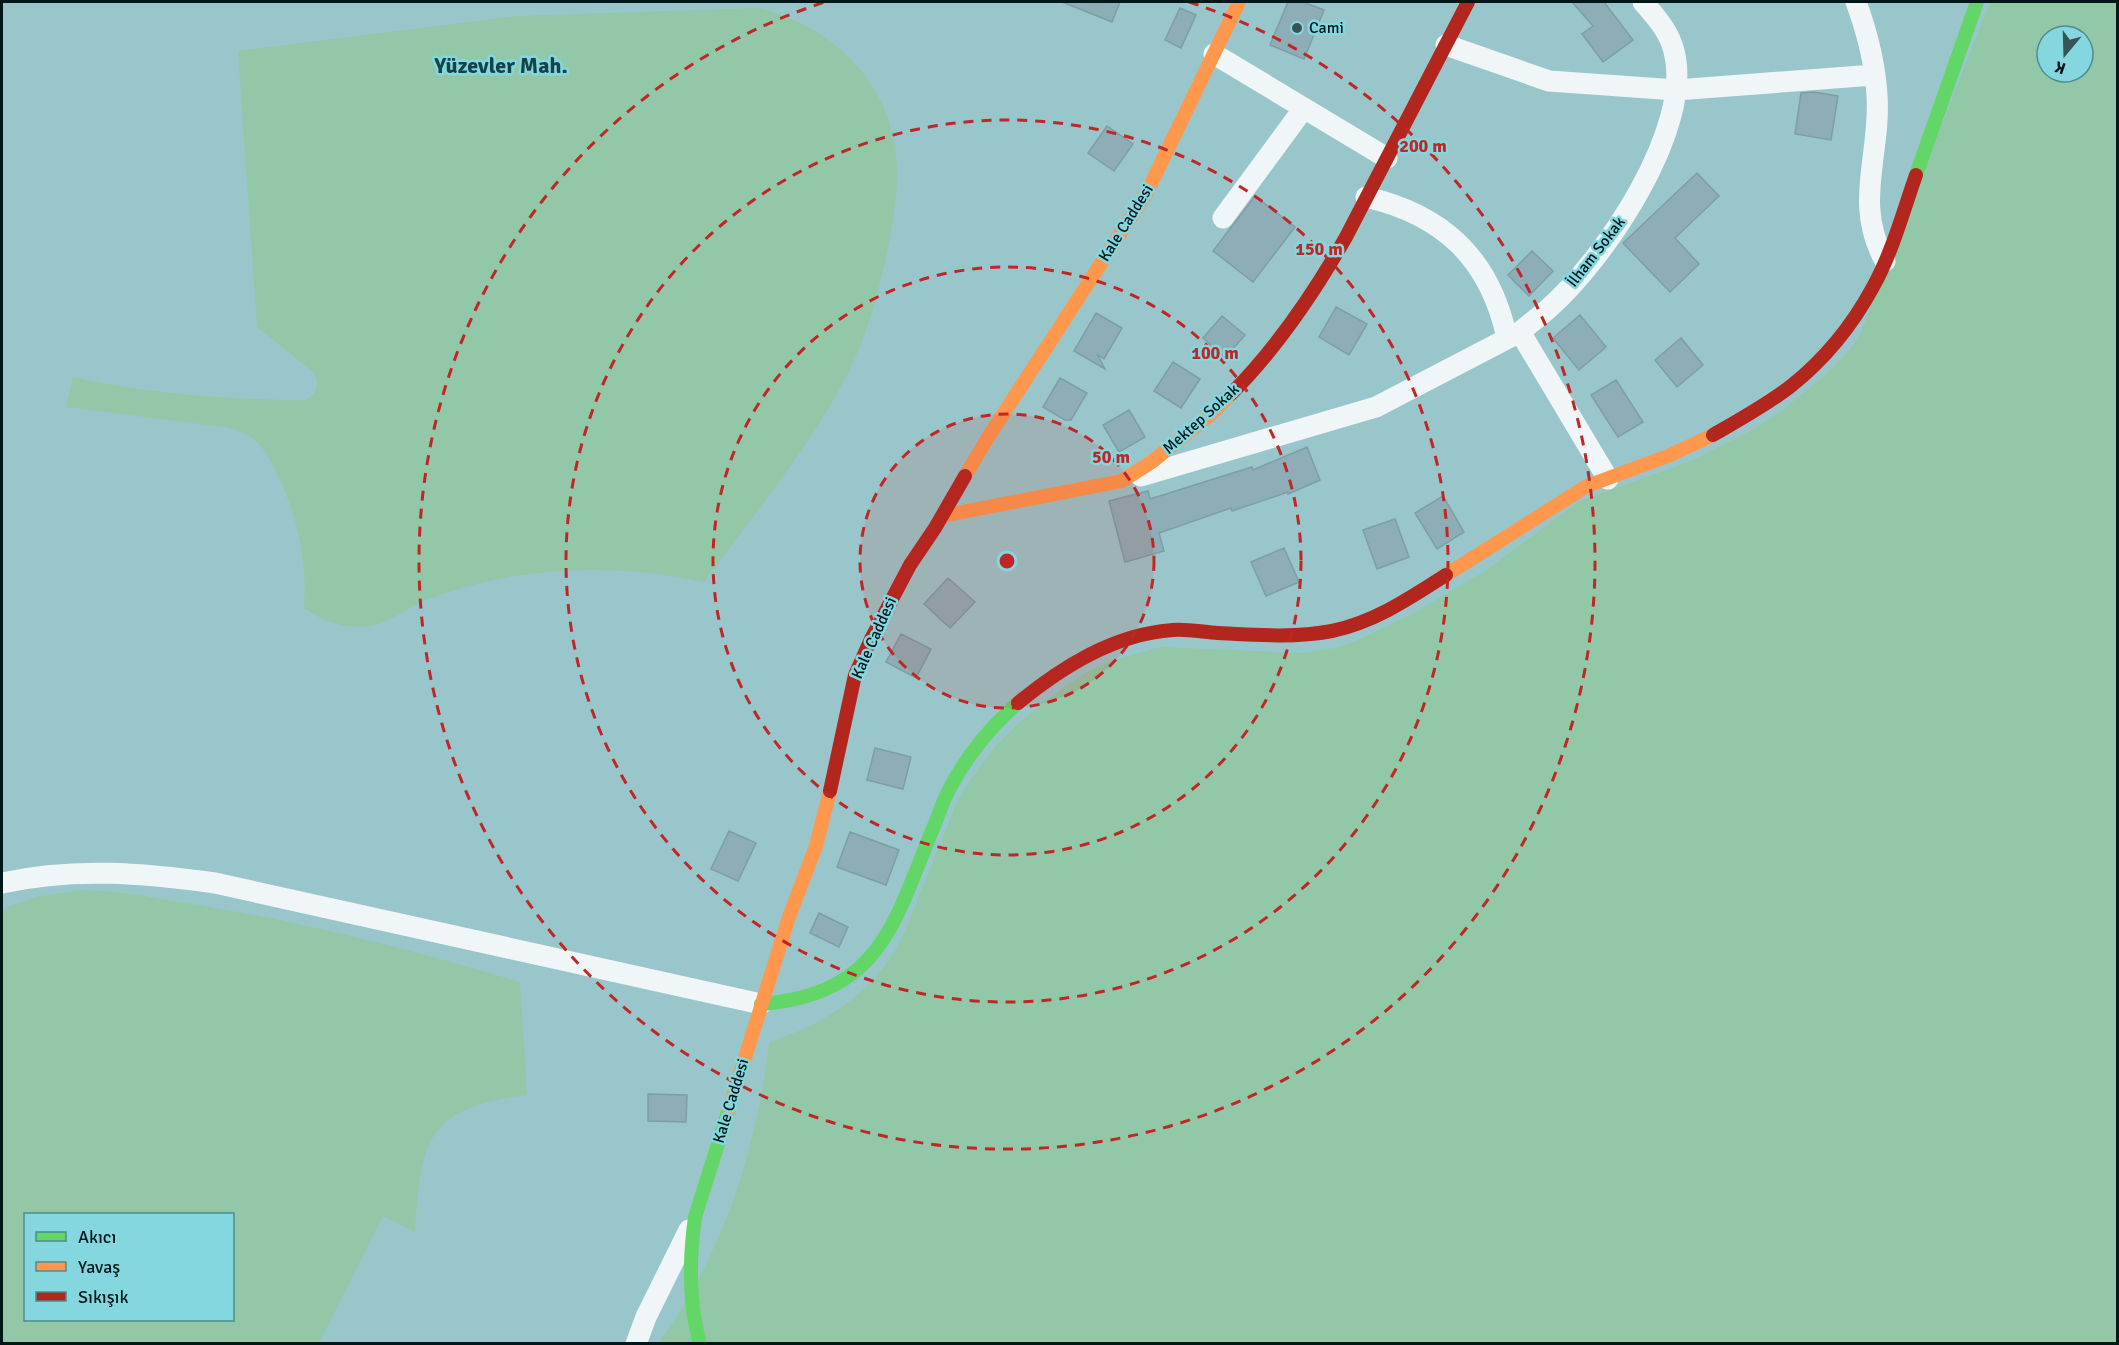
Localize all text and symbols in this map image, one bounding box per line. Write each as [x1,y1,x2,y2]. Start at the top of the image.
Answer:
place label: Cami [1309,18,1344,38]
marker: Cami [1290,21,1304,35]
north arrow [2035,24,2095,84]
district label: Yüzevler Mah. [433,52,568,79]
text: K [2052,56,2068,78]
text: 200 m [1399,135,1447,157]
street label: Kale Caddesi [1094,181,1158,265]
street label: İlham Sokak [1562,213,1630,291]
text: 150 m [1295,238,1343,260]
text: 100 m [1191,342,1239,364]
street label: Mektep Sokak [1159,380,1243,458]
text: 50 m [1092,446,1130,468]
centre of rings [997,551,1017,571]
street label: Kale Caddesi [847,594,901,682]
street label: Kale Caddesi [709,1056,753,1146]
legend [24,1213,234,1321]
text: Akıcı [78,1226,116,1248]
text: Yavaş [78,1256,120,1278]
text: Sıkışık [78,1286,128,1308]

